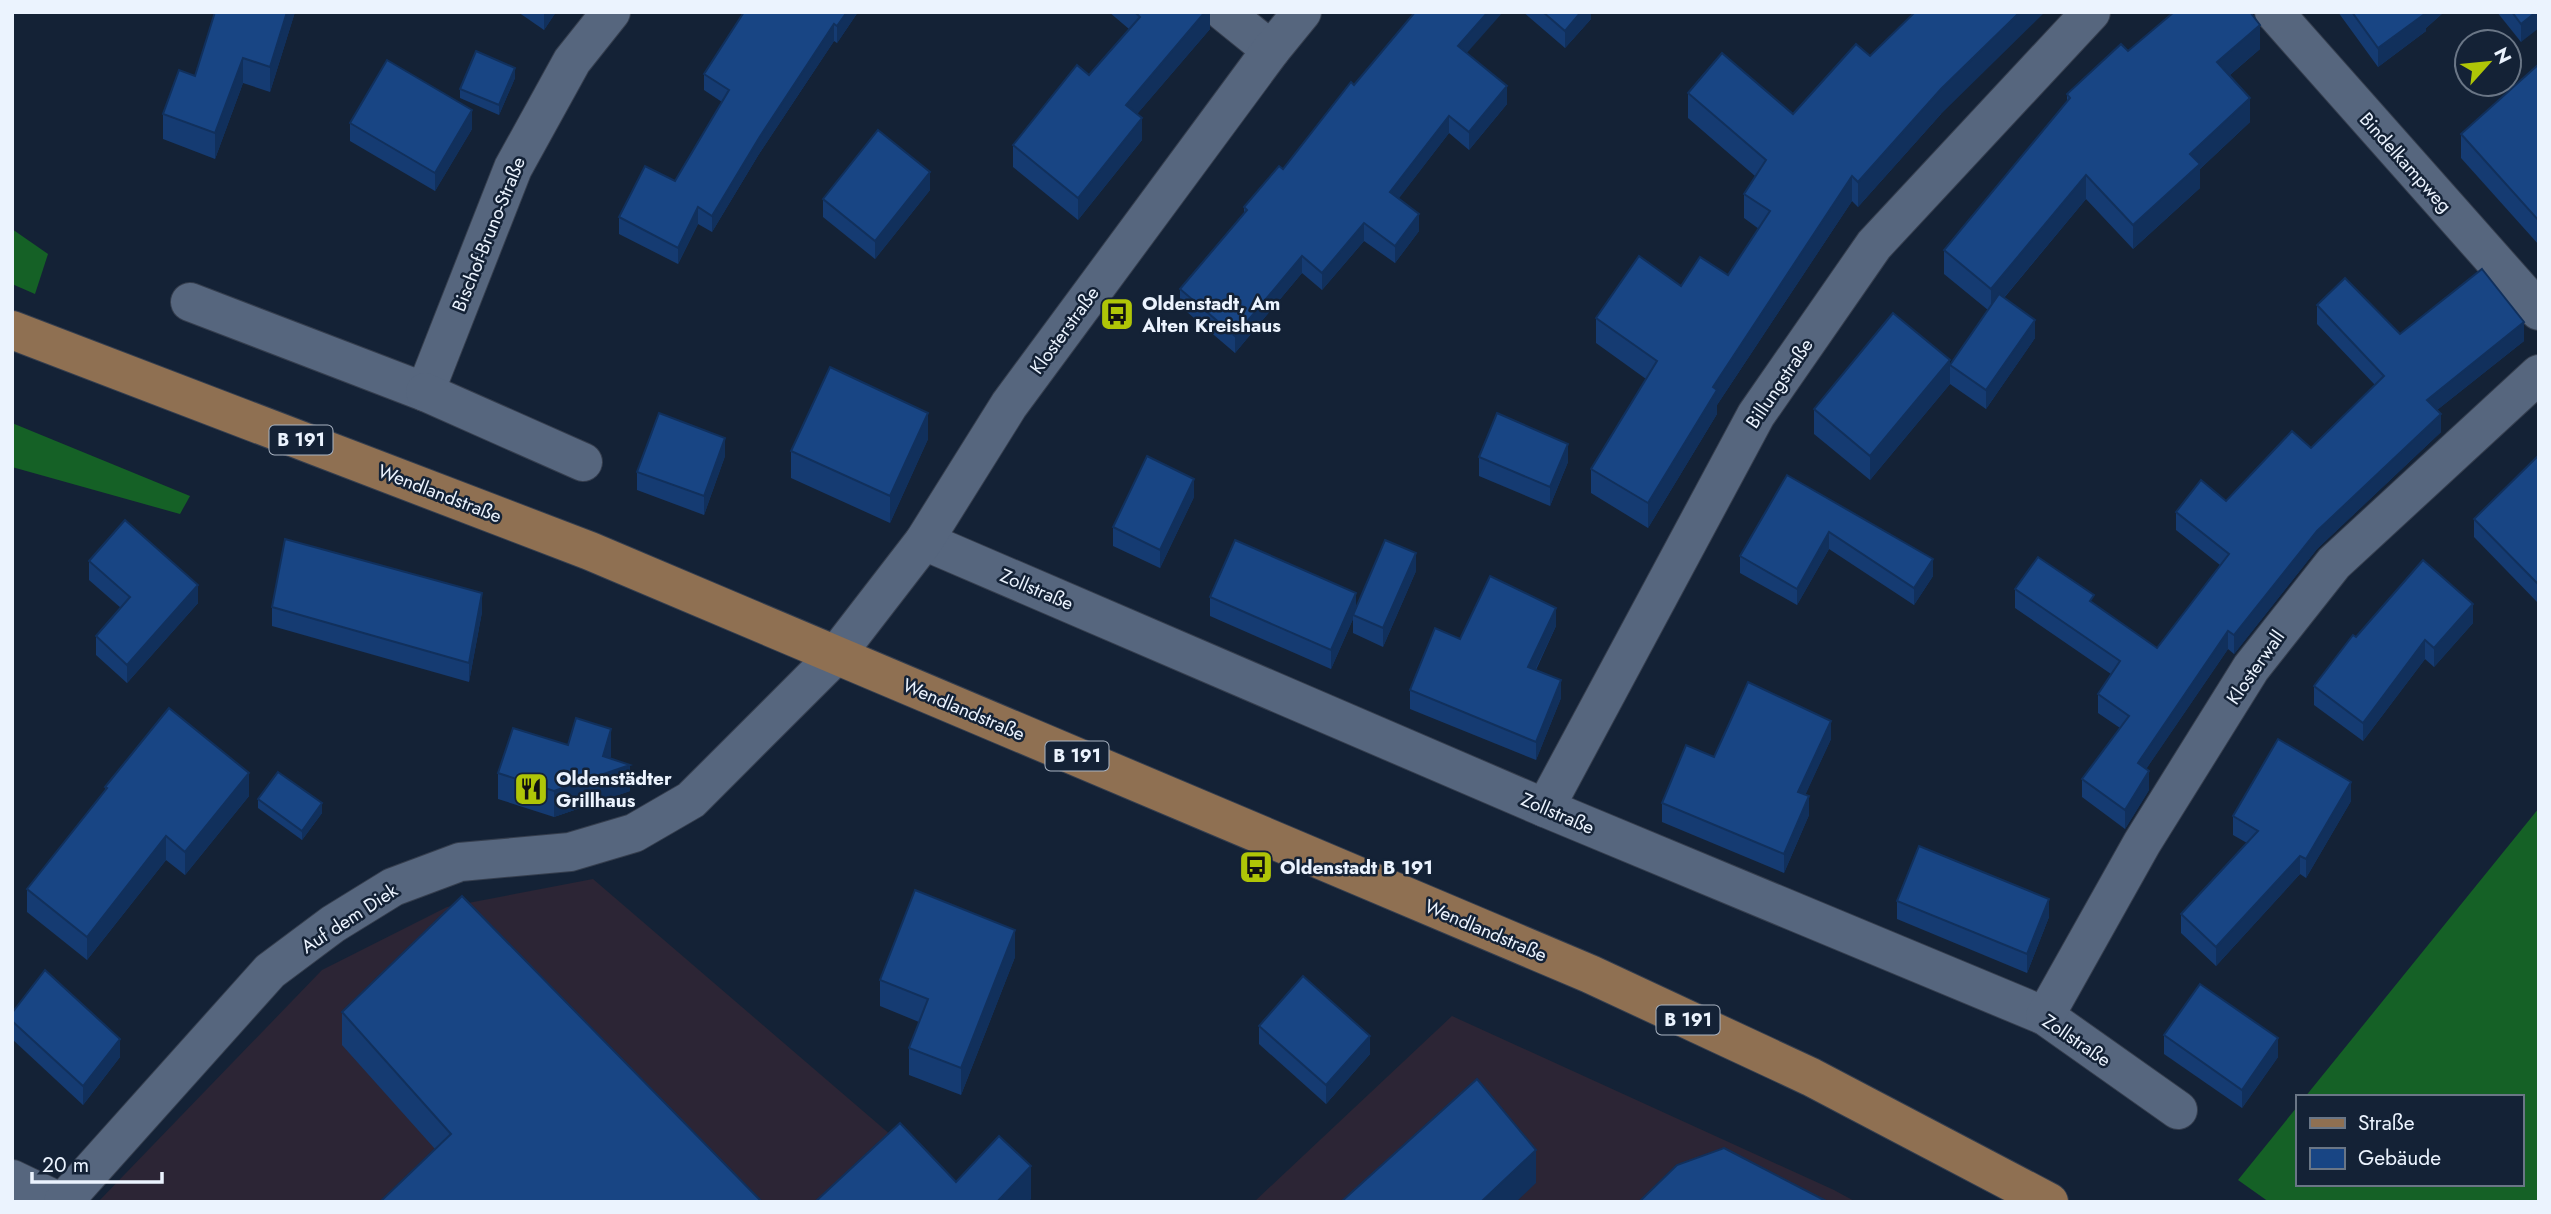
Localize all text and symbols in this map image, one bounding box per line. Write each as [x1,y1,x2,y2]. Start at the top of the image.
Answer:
north arrow [2453,28,2523,98]
text: N [2487,43,2518,68]
street label: Bindelkampweg [2353,106,2458,218]
street label: Bischof-Bruno-Straße [445,153,532,316]
street label: Klosterstraße [1023,281,1106,380]
place label: Oldenstadt, Am Alten Kreishaus [1141,290,1281,339]
bus stop icon: Oldenstadt, Am Alten Kreishaus [1098,295,1136,333]
street label: Billungstraße [1739,333,1820,434]
road number: B 191 [270,426,332,454]
street label: Wendlandstraße [374,457,506,530]
street label: Zollstraße [996,562,1078,617]
street label: Klosterwall [2220,625,2291,710]
street label: Wendlandstraße [898,672,1029,747]
road number: B 191 [1046,742,1108,770]
place label: Oldenstädter Grillhaus [556,765,672,814]
restaurant icon: Oldenstädter Grillhaus [512,770,550,808]
street label: Zollstraße [1517,786,1599,841]
bus stop icon: Oldenstadt B 191 [1237,848,1275,886]
place label: Oldenstadt B 191 [1280,854,1433,881]
street label: Auf dem Diek [296,877,403,960]
street label: Wendlandstraße [1420,893,1551,968]
road number: B 191 [1656,1006,1720,1035]
street label: Zollstraße [2037,1008,2116,1073]
legend [2296,1095,2523,1186]
text: Straße [2358,1108,2415,1138]
scale bar [32,1140,161,1184]
text: Gebäude [2358,1143,2441,1173]
text: 20 m [42,1150,89,1180]

